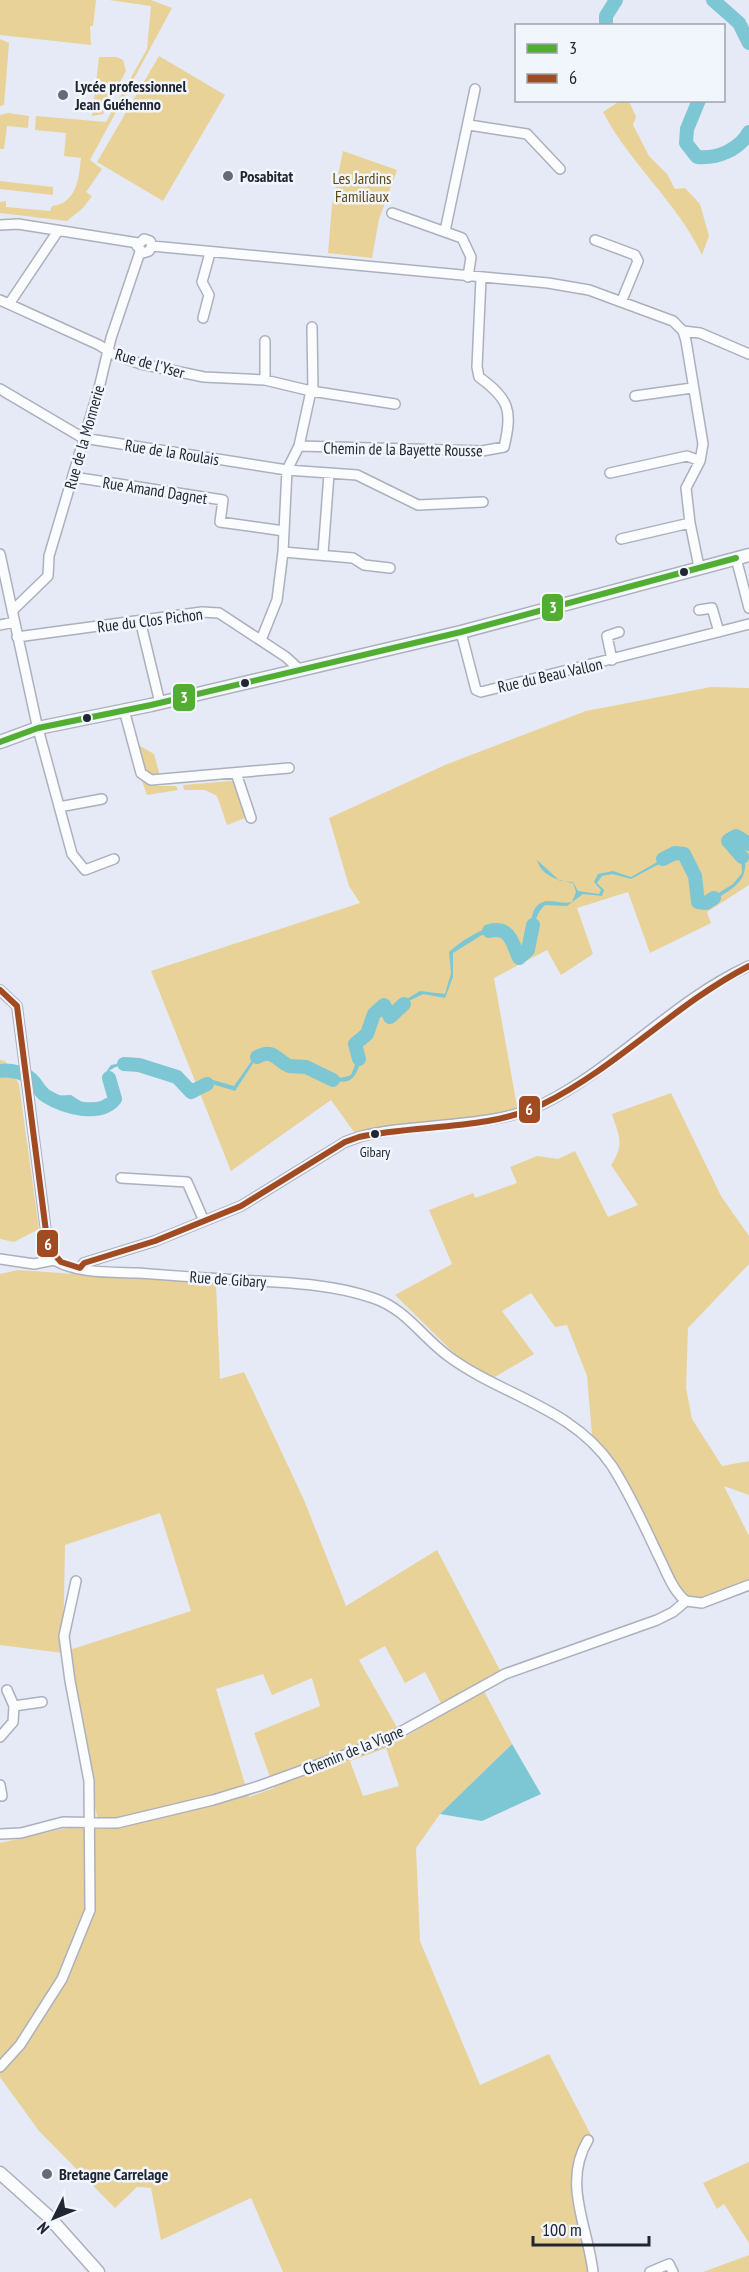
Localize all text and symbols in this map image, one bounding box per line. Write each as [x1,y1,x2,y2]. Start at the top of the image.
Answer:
legend [515,24,725,102]
text: 3 [569,36,577,59]
text: 6 [569,66,577,89]
place label: Lycée professionnel Jean Guéhenno [74,76,186,114]
marker: Lycée professionnel Jean Guéhenno [56,88,70,102]
place label: Posabitat [240,166,293,186]
park label: Les Jardins Familiaux [333,168,391,206]
marker: Posabitat [221,169,235,183]
street label: Rue de l'Yser [113,344,188,383]
street label: Rue de la Monnerie [60,383,108,491]
street label: Rue de la Roulais [124,435,220,469]
street label: Chemin de la Bayette Rousse [323,438,483,460]
street label: Rue Amand Dagnet [101,472,209,508]
unlabelled marker [678,566,690,578]
line badge: 3 [541,593,564,622]
text: 3 [549,597,557,617]
street label: Rue du Clos Pichon [96,604,204,636]
street label: Rue du Beau Vallon [496,653,604,697]
unlabelled marker [239,677,251,689]
line badge: 3 [172,683,196,712]
text: 3 [180,687,188,707]
unlabelled marker [81,712,93,724]
line badge: 6 [518,1095,541,1124]
text: 6 [525,1099,533,1119]
marker: Gibary [369,1128,381,1140]
place label: Gibary [360,1143,391,1161]
line badge: 6 [36,1229,59,1258]
text: 6 [44,1234,52,1254]
street label: Rue de Gibary [189,1266,267,1292]
street label: Chemin de la Vigne [300,1721,406,1779]
place label: Bretagne Carrelage [59,2164,168,2184]
marker: Bretagne Carrelage [40,2167,54,2181]
north arrow [24,2188,84,2248]
scale bar [533,2209,648,2247]
text: N [33,2218,53,2238]
text: 100 m [542,2218,582,2241]

